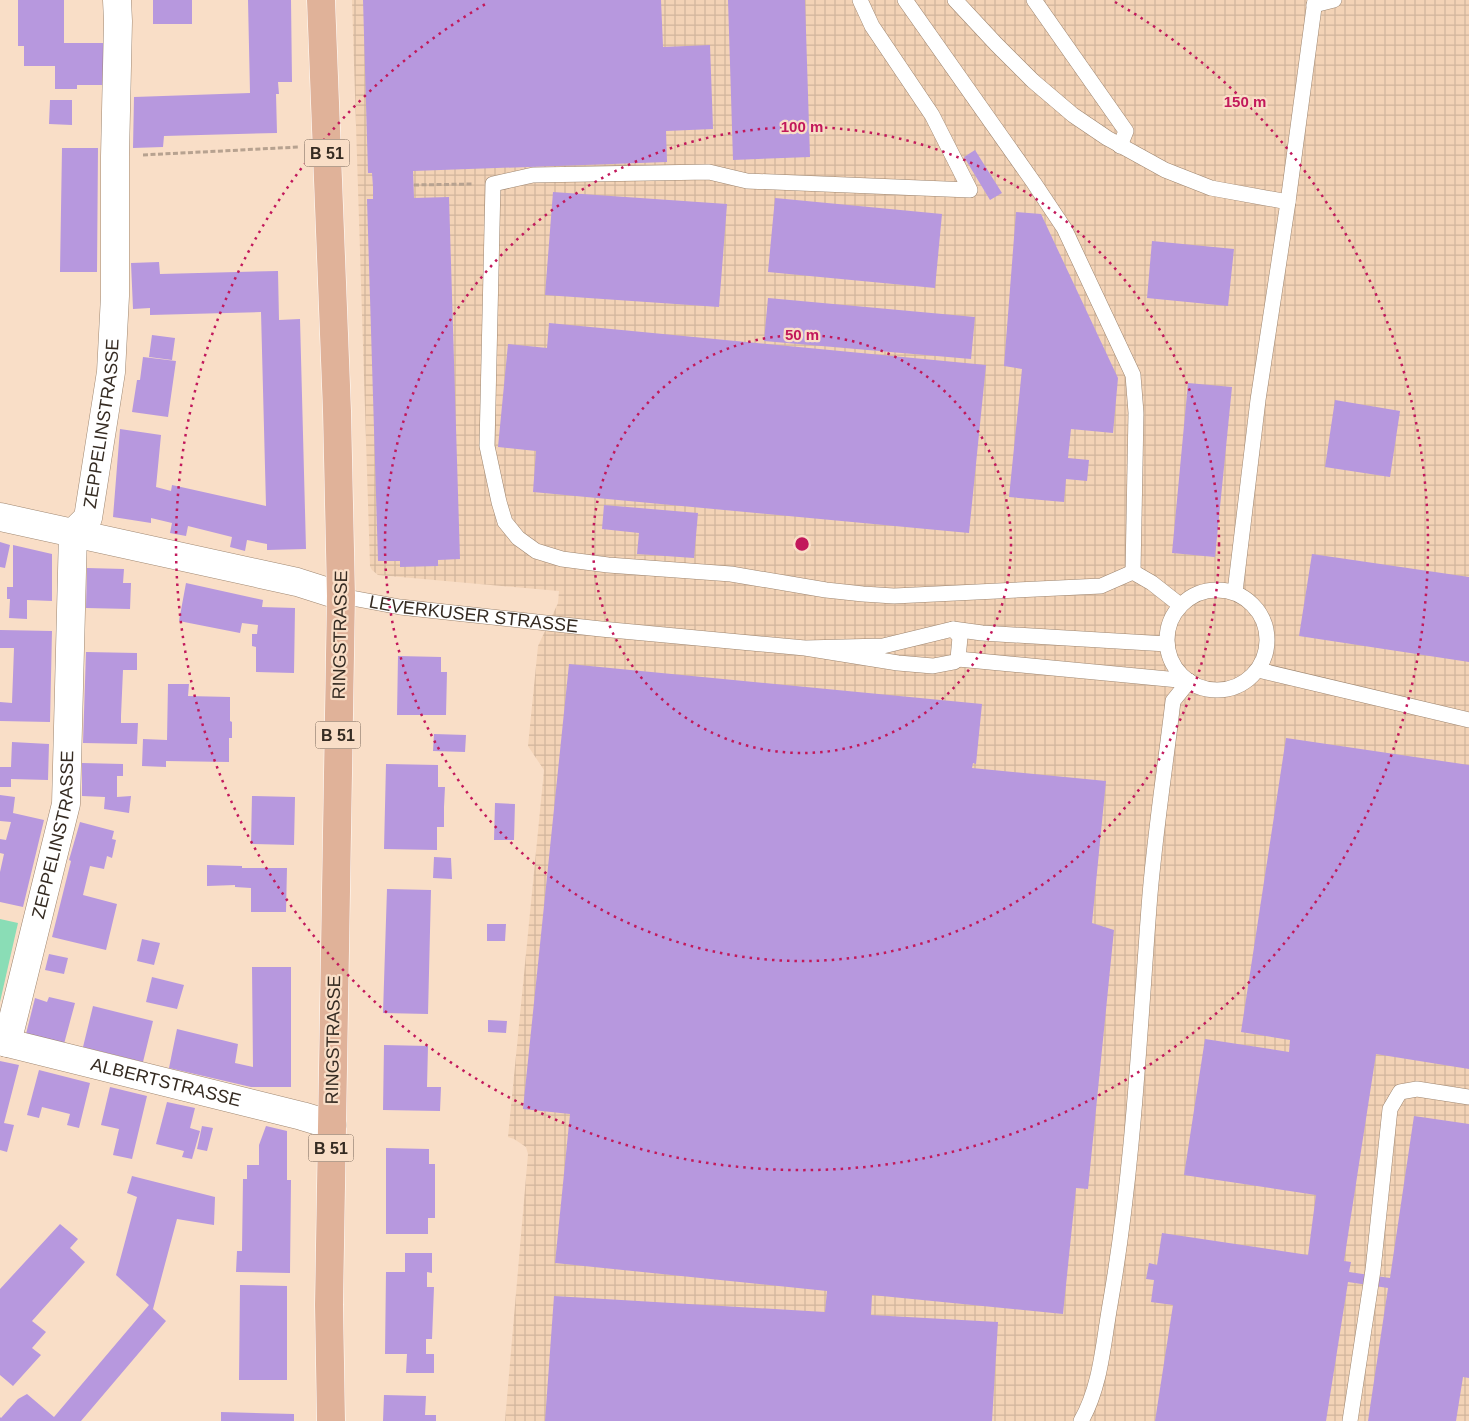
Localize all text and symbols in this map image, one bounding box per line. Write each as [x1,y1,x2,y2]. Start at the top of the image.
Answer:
text: 150 m [1224,93,1266,110]
text: 100 m [781,118,823,135]
road number: B 51 [304,140,350,167]
text: 50 m [785,326,819,343]
street label: ZEPPELINSTRASSE [80,338,123,510]
centre of rings [793,535,811,553]
street label: RINGSTRASSE [329,570,351,700]
street label: LEVERKUSER STRASSE [368,591,579,636]
road number: B 51 [316,722,360,748]
street label: ZEPPELINSTRASSE [28,750,77,921]
street label: RINGSTRASSE [322,975,344,1105]
street label: ALBERTSTRASSE [89,1054,243,1110]
road number: B 51 [308,1134,354,1162]

